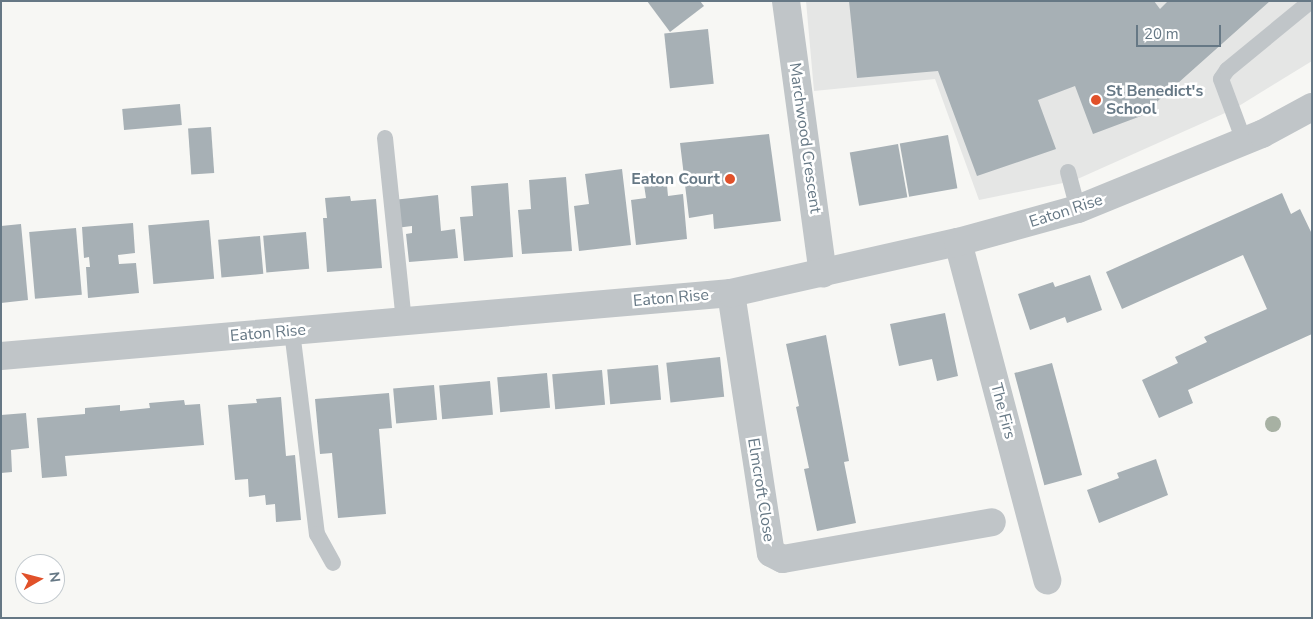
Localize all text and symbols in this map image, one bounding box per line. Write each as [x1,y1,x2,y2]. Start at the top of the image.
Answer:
scale bar [1138,15,1223,47]
text: 20 m [1144,24,1179,44]
street label: Marchwood Crescent [785,61,825,215]
place label: St Benedict's School [1106,81,1203,119]
marker: St Benedict's School [1090,94,1102,106]
place label: Eaton Court [631,169,720,189]
marker: Eaton Court [724,173,736,185]
street label: Eaton Rise [1027,190,1105,232]
street label: Eaton Rise [632,285,710,311]
street label: Eaton Rise [229,320,307,346]
street label: The Firs [986,381,1020,441]
street label: Elmcroft Close [743,437,779,543]
north arrow [15,554,65,604]
text: N [44,570,64,583]

